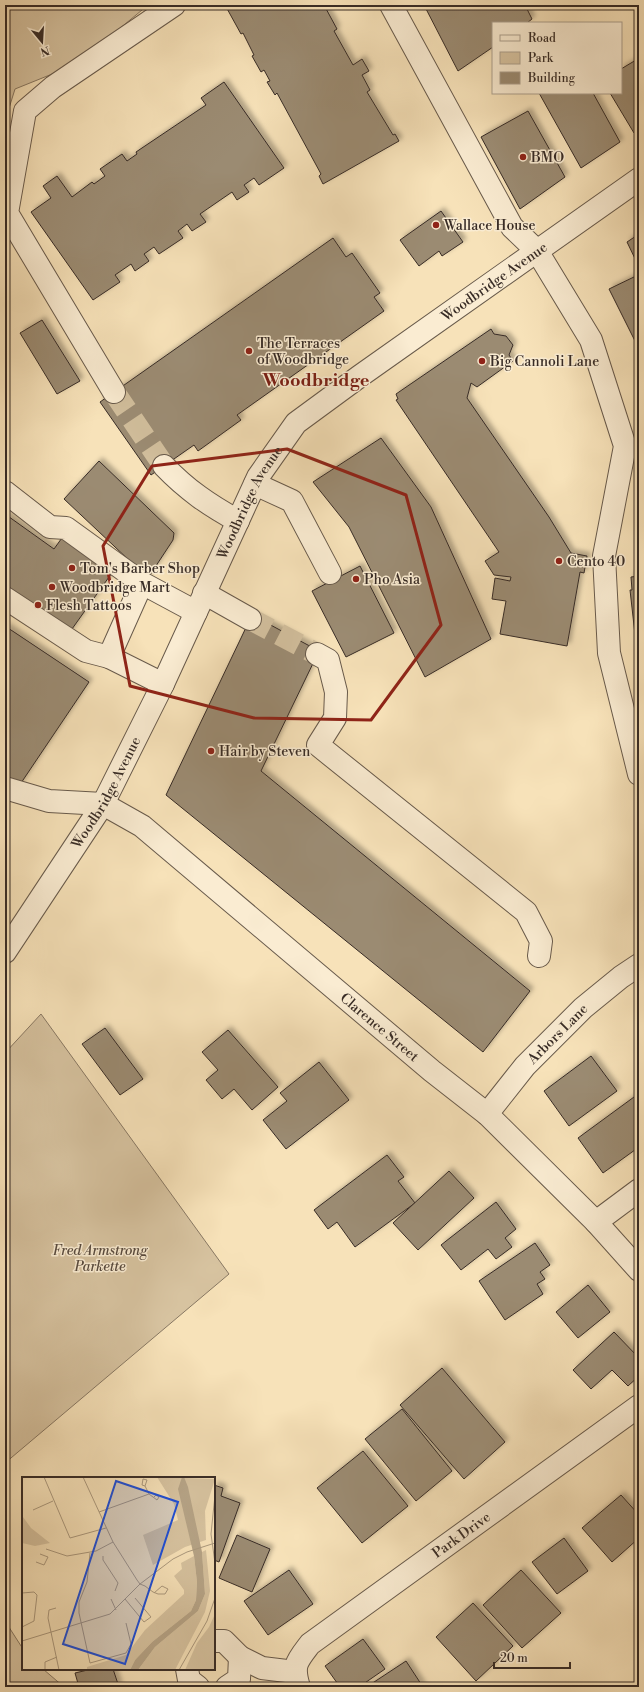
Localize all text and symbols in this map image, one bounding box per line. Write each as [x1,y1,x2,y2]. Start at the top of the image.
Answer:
north arrow [22,22,62,62]
legend [492,22,622,94]
text: Road [528,31,556,46]
text: N [38,43,51,59]
text: Park [528,51,554,66]
text: Building [527,71,576,86]
place label: BMO [530,149,564,167]
marker: BMO [518,152,528,162]
place label: Wallace House [443,217,536,235]
marker: Wallace House [431,220,441,230]
street label: Woodbridge Avenue [437,239,551,326]
place label: The Terraces of Woodbridge [257,335,349,369]
marker: The Terraces of Woodbridge [244,346,254,356]
place label: Big Cannoli Lane [489,353,599,371]
marker: Big Cannoli Lane [477,356,487,366]
district label: Woodbridge [261,369,370,392]
street label: Woodbridge Avenue [213,443,287,563]
place label: Cento 40 [567,553,625,571]
marker: Cento 40 [554,556,564,566]
place label: Tom's Barber Shop [80,560,200,578]
marker: Tom's Barber Shop [67,563,77,573]
place label: Pho Asia [364,571,421,589]
marker: Pho Asia [351,574,361,584]
place label: Woodbridge Mart [59,579,170,597]
marker: Woodbridge Mart [47,582,57,592]
place label: Flesh Tattoos [46,597,132,615]
marker: Flesh Tattoos [33,600,43,610]
street label: Woodbridge Avenue [67,734,145,853]
place label: Hair by Steven [219,743,311,761]
marker: Hair by Steven [206,746,216,756]
street label: Clarence Street [336,989,422,1066]
street label: Arbors Lane [523,1000,592,1069]
park label: Fred Armstrong Parkette [53,1242,148,1276]
inset map [22,1477,215,1670]
street label: Park Drive [429,1508,494,1563]
scale bar [494,1644,570,1670]
text: 20 m [500,1651,528,1666]

